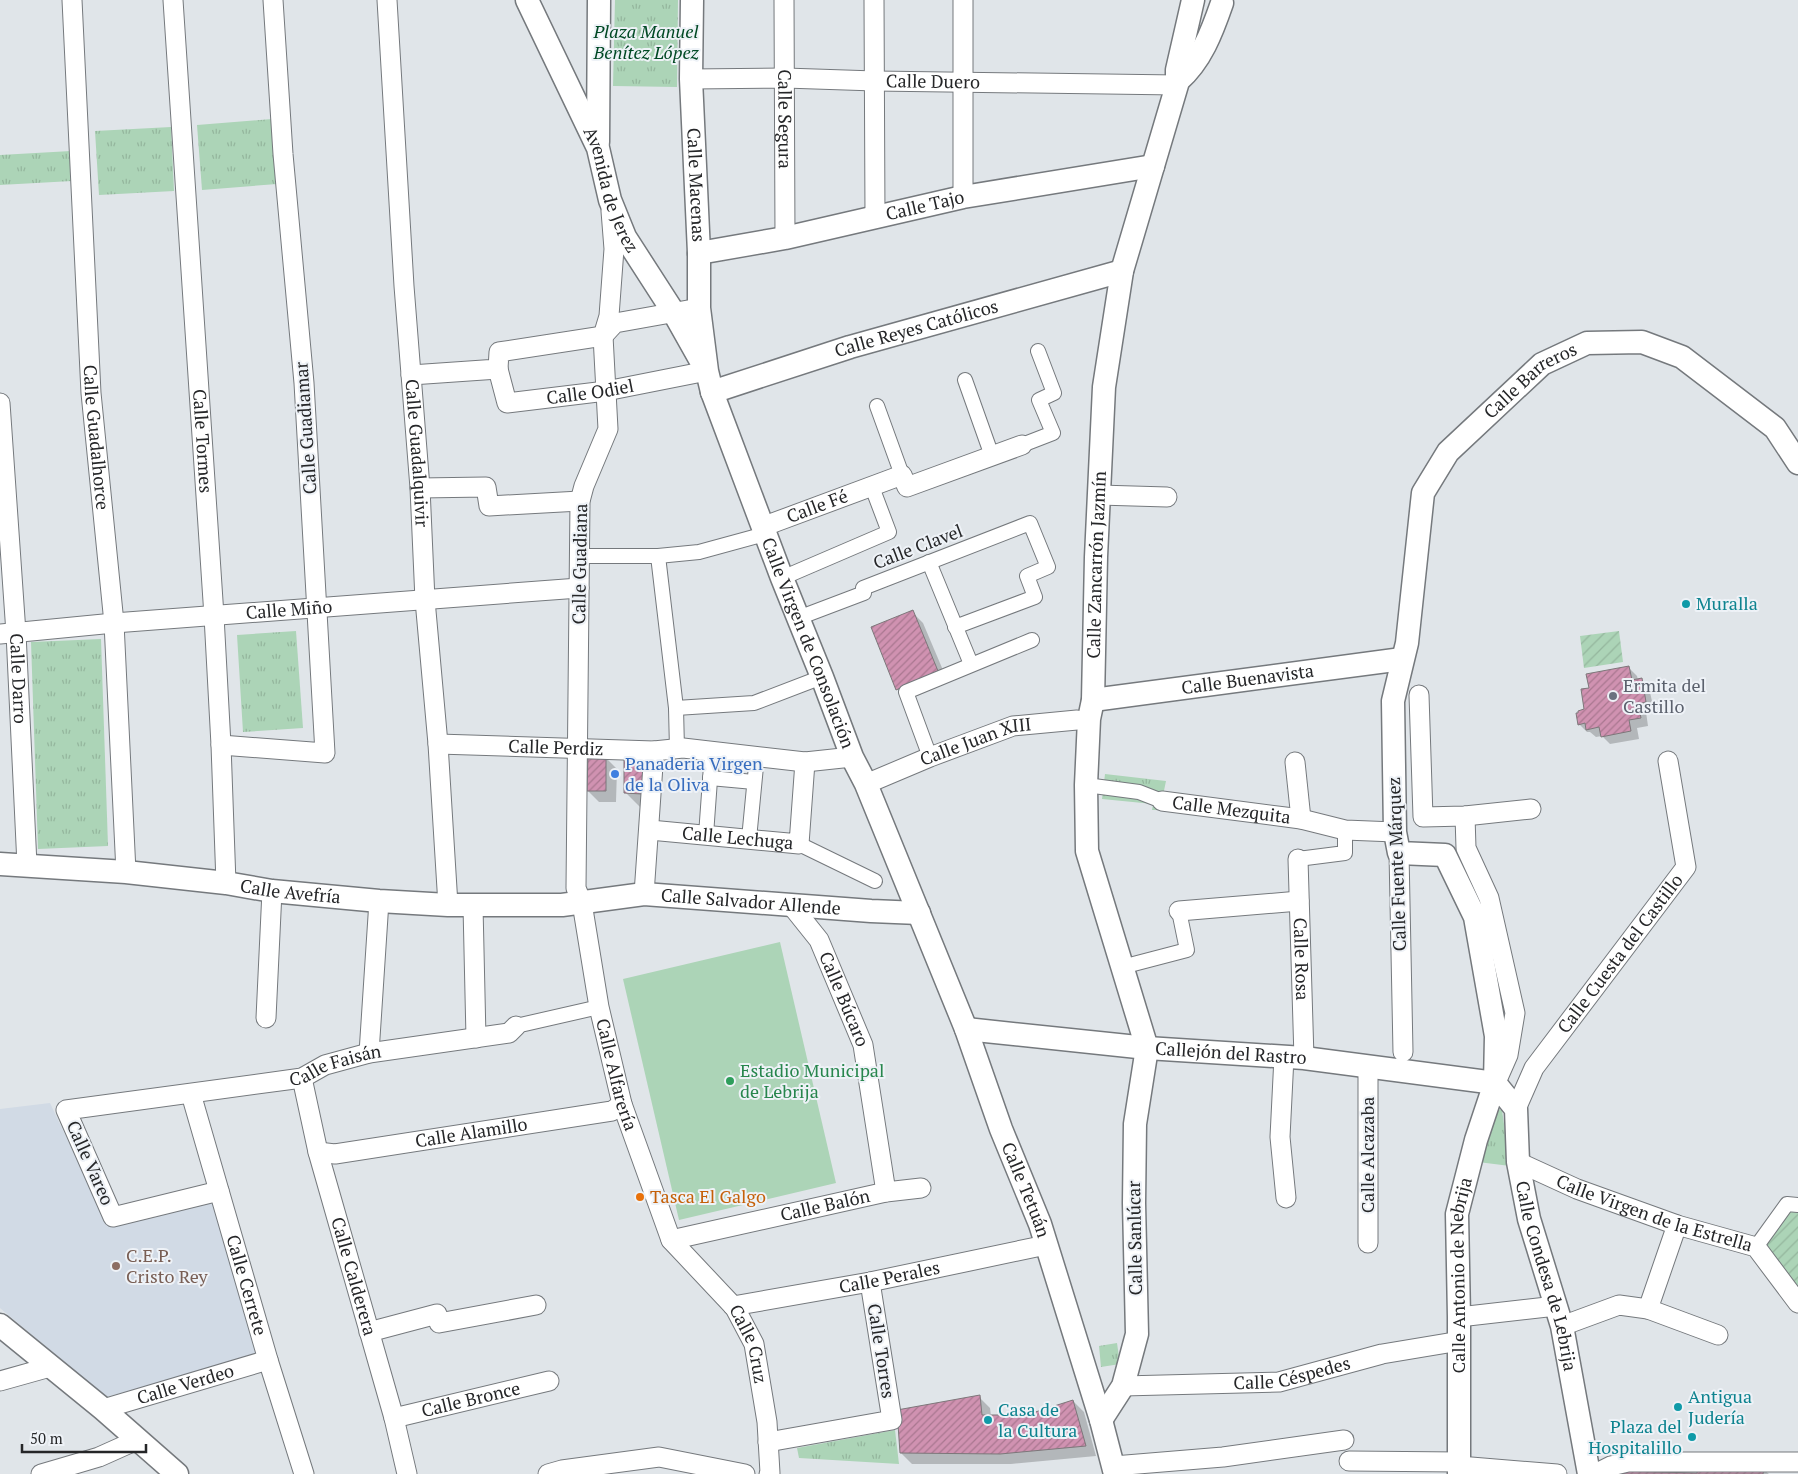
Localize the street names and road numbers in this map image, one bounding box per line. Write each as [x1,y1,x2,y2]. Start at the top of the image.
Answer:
street label: Calle Duero [886,68,980,93]
street label: Calle Segura [773,69,798,169]
street label: Avenida de Jerez [579,123,645,257]
street label: Calle Macenas [682,127,711,243]
street label: Calle Tajo [883,184,966,225]
street label: Calle Reyes Católicos [831,293,1001,362]
street label: Calle Barreros [1478,336,1581,424]
street label: Calle Guadiamar [288,361,322,495]
street label: Calle Guadalhorce [79,364,116,511]
street label: Calle Odiel [545,373,636,409]
street label: Calle Guadalquivir [400,378,435,528]
street label: Calle Tormes [188,388,219,494]
street label: Calle Zancarrón Jazmín [1081,470,1111,659]
street label: Calle Fé [783,483,851,528]
street label: Calle Guadiana [566,503,592,625]
street label: Calle Clavel [869,518,966,574]
street label: Calle Virgen de Consolación [757,534,861,752]
street label: Calle Miño [245,594,333,624]
street label: Calle Darro [5,633,33,724]
street label: Calle Buenavista [1180,658,1315,699]
street label: Calle Juan XIII [916,711,1032,771]
street label: Calle Perdiz [508,733,604,760]
street label: Calle Fuente Márquez [1381,776,1411,952]
street label: Calle Mezquita [1171,789,1292,829]
street label: Calle Lechuga [681,820,794,854]
street label: Calle Cuesta del Castillo [1551,868,1688,1038]
street label: Calle Avefría [238,873,342,908]
street label: Calle Salvador Allende [660,882,842,920]
street label: Calle Rosa [1289,917,1315,1001]
street label: Calle Búcaro [814,948,875,1050]
street label: Calle Alfarería [591,1016,644,1134]
street label: Callejón del Rastro [1154,1036,1307,1069]
street label: Calle Faisán [288,1038,383,1091]
street label: Calle Alcazaba [1355,1097,1379,1213]
street label: Calle Alamillo [413,1111,529,1152]
street label: Calle Vareo [62,1116,120,1209]
street label: Calle Tetuán [997,1138,1057,1240]
street label: Calle Virgen de la Estrella [1553,1168,1755,1256]
street label: Calle Antonio de Nebrija [1444,1175,1477,1373]
street label: Calle Condesa de Lebrija [1511,1179,1583,1373]
street label: Calle Sanlúcar [1121,1180,1147,1295]
street label: Calle Balón [778,1183,872,1226]
street label: Calle Calderera [326,1214,383,1338]
street label: Calle Cerrete [221,1232,273,1338]
street label: Calle Perales [837,1255,942,1298]
street label: Calle Cruz [724,1300,773,1385]
street label: Calle Torres [863,1302,901,1400]
street label: Calle Céspedes [1233,1350,1353,1394]
street label: Calle Verdeo [134,1358,237,1409]
street label: Calle Bronce [419,1375,522,1422]

